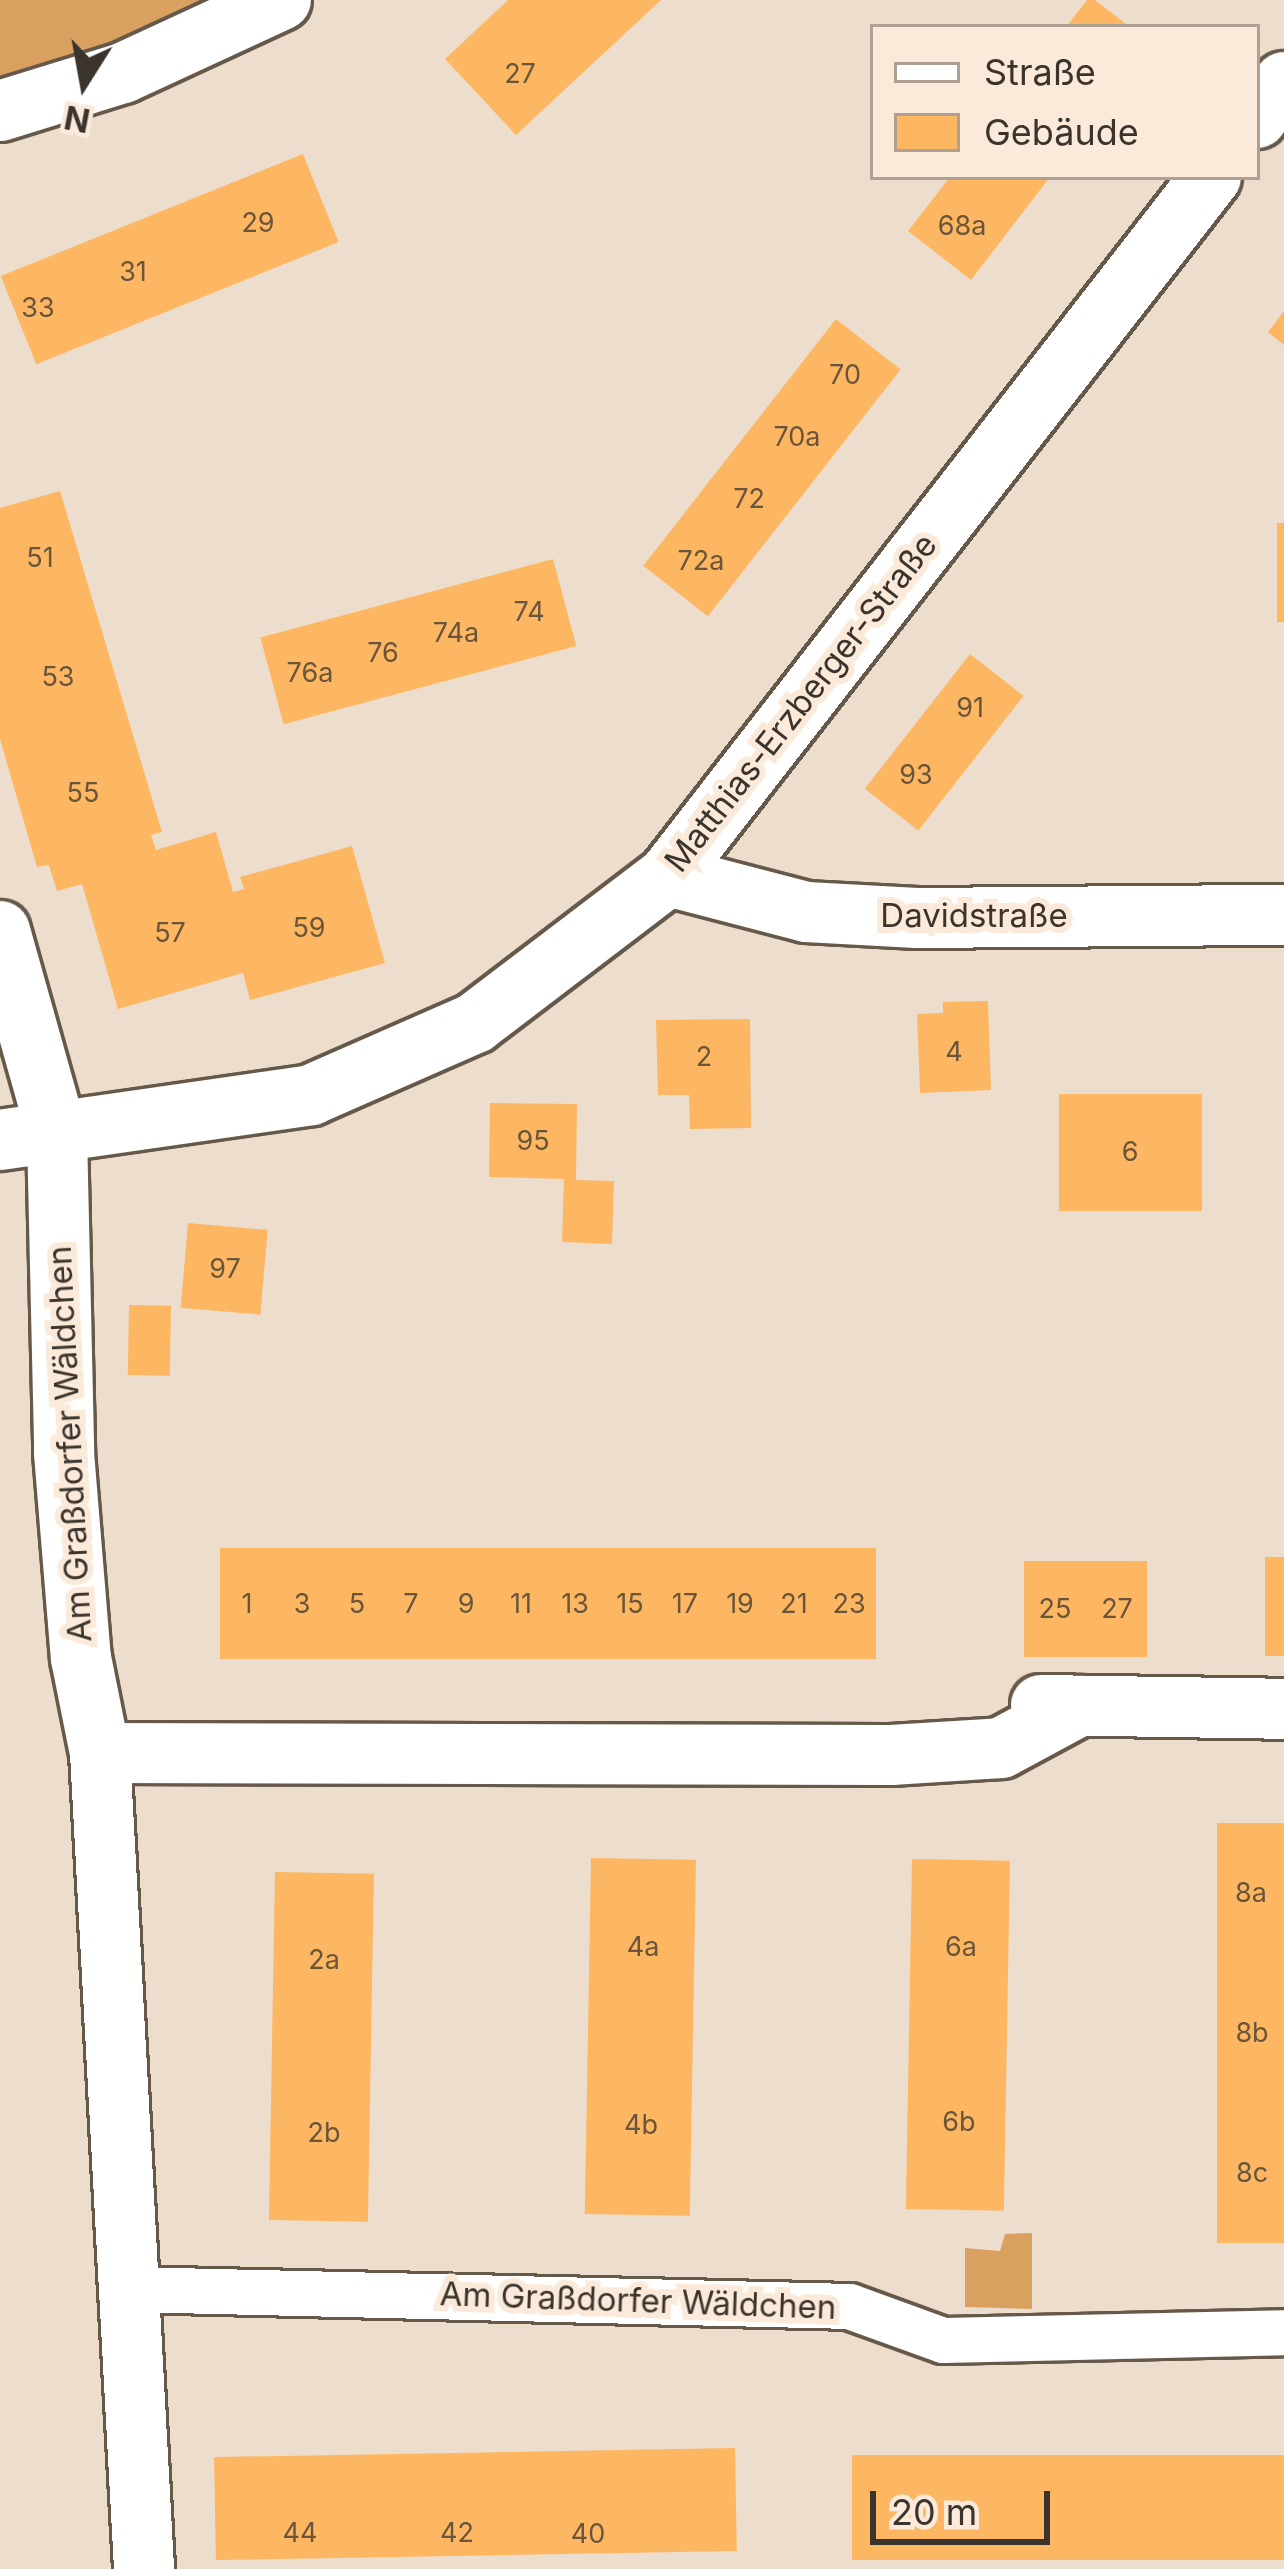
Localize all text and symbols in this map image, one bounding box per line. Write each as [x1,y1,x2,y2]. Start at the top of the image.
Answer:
north arrow [24,24,144,144]
legend [870,24,1260,180]
text: Straße [984,50,1096,94]
house number: 27 [504,58,536,90]
text: N [61,97,93,141]
text: Gebäude [984,110,1139,154]
house number: 29 [241,207,275,239]
house number: 68a [938,210,986,242]
house number: 31 [119,256,147,288]
house number: 33 [21,292,55,324]
house number: 70 [829,359,861,391]
house number: 70a [773,421,821,453]
house number: 72 [733,483,765,515]
street label: Matthias-Erzberger-Straße [657,526,945,880]
house number: 51 [26,542,54,574]
house number: 72a [678,545,724,577]
house number: 74 [513,596,545,628]
house number: 74a [433,617,479,649]
house number: 76 [367,637,399,669]
house number: 76a [287,657,333,689]
house number: 53 [41,661,75,693]
house number: 91 [956,692,984,724]
house number: 93 [899,759,933,791]
house number: 55 [67,777,99,809]
street label: Davidstraße [880,896,1068,936]
house number: 59 [292,912,326,944]
house number: 57 [154,917,186,949]
house number: 4 [945,1036,963,1068]
house number: 2 [696,1041,712,1073]
house number: 95 [516,1125,550,1157]
house number: 6 [1122,1136,1138,1168]
street label: Am Graßdorfer Wäldchen [40,1245,100,1643]
house number: 97 [209,1253,241,1285]
house number: 1 [242,1588,252,1620]
house number: 3 [294,1588,310,1620]
house number: 5 [349,1588,365,1620]
house number: 7 [403,1588,419,1620]
house number: 9 [458,1588,474,1620]
house number: 11 [510,1588,532,1620]
house number: 13 [561,1588,589,1620]
house number: 15 [616,1588,644,1620]
house number: 17 [672,1588,698,1620]
house number: 19 [726,1588,754,1620]
house number: 21 [780,1588,808,1620]
house number: 23 [832,1588,866,1620]
house number: 25 [1039,1593,1071,1625]
house number: 27 [1101,1593,1133,1625]
house number: 8a [1235,1877,1267,1909]
house number: 4a [627,1931,659,1963]
house number: 6a [945,1931,977,1963]
house number: 2a [308,1944,340,1976]
house number: 8b [1235,2017,1269,2049]
house number: 6b [942,2106,976,2138]
house number: 4b [624,2109,658,2141]
house number: 2b [308,2117,340,2149]
house number: 8c [1236,2157,1268,2189]
street label: Am Graßdorfer Wäldchen [439,2274,837,2328]
scale bar [876,2467,1056,2541]
text: 20 m [891,2490,977,2534]
house number: 44 [283,2517,317,2549]
house number: 42 [440,2517,474,2549]
house number: 40 [571,2518,605,2550]

